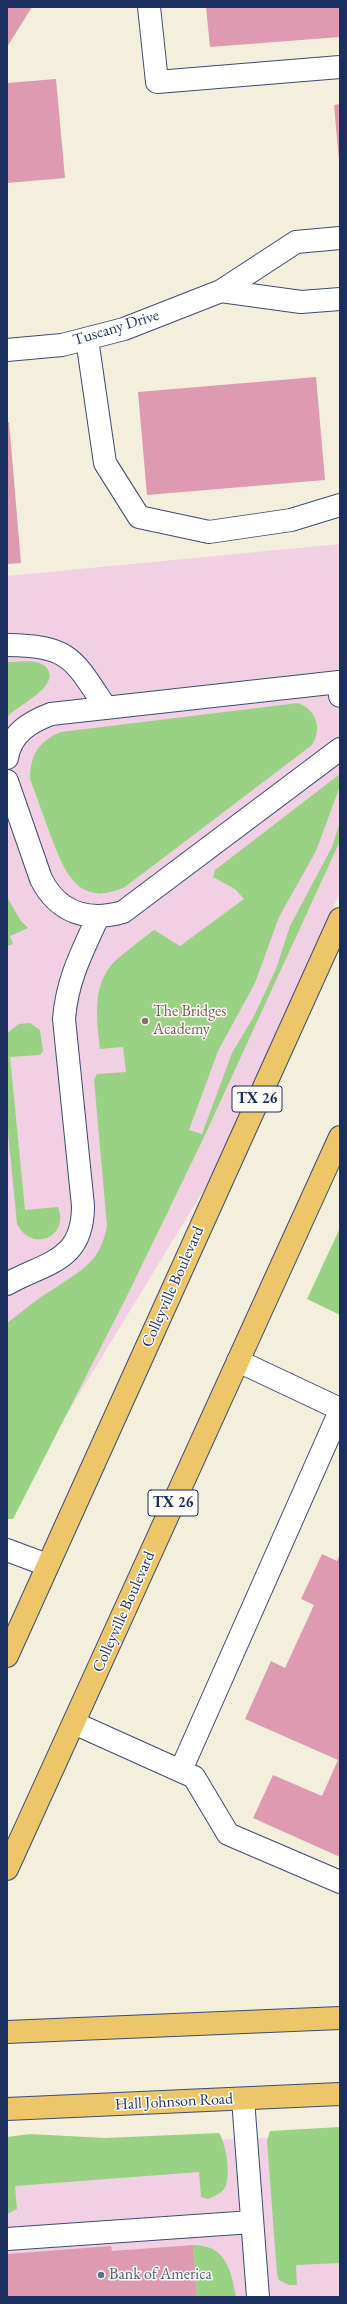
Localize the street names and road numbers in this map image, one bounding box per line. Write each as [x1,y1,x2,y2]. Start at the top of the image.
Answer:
street label: Tuscany Drive [71,306,161,350]
road number: TX 26 [232,1086,282,1112]
street label: Colleyville Boulevard [138,1224,208,1350]
road number: TX 26 [148,1490,198,1516]
street label: Colleyville Boulevard [89,1549,159,1675]
street label: Hall Johnson Road [114,2089,234,2115]

